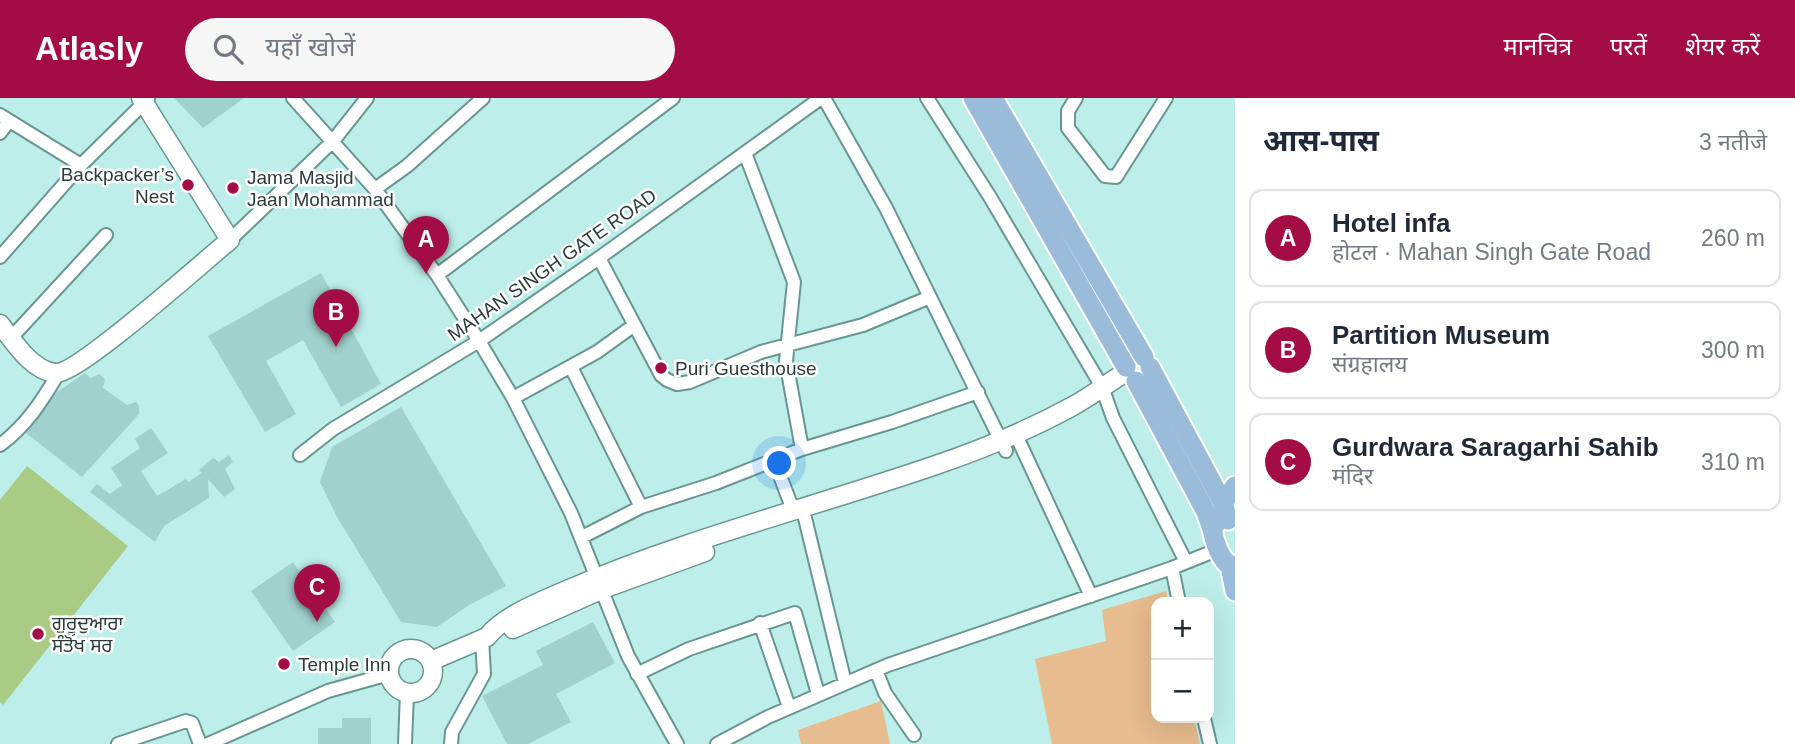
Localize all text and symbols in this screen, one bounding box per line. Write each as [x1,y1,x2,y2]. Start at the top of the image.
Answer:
search box [185,18,675,81]
text: Atlasly [35,30,143,67]
icon: search [209,30,247,68]
text: यहाँ खोजें [265,32,355,62]
text: मानचित्र [1503,33,1572,60]
text: परतें [1610,33,1647,60]
text: शेयर करें [1685,33,1760,60]
text: आस-पास [1263,124,1379,157]
text: 3 नतीजे [1699,129,1767,155]
place label: Backpacker’s Nest [61,164,175,207]
place label: Jama Masjid Jaan Mohammad [247,167,394,210]
marker: Backpacker’s Nest [180,177,196,193]
marker: Jama Masjid Jaan Mohammad [225,180,241,196]
street label: MAHAN SINGH GATE ROAD [444,185,660,345]
text: Hotel infa [1332,208,1450,238]
pin: A [403,216,449,274]
text: A [1280,225,1296,251]
text: 260 m [1701,225,1765,251]
text: होटल · Mahan Singh Gate Road [1332,239,1651,265]
pin: B [313,289,359,347]
text: Partition Museum [1332,320,1550,350]
text: B [1280,337,1296,363]
text: 300 m [1701,337,1765,363]
text: संग्रहालय [1332,351,1408,377]
place label: Puri Guesthouse [675,358,817,379]
marker: Puri Guesthouse [653,360,669,376]
text: Gurdwara Saragarhi Sahib [1332,432,1659,462]
your location [762,446,796,480]
text: C [1280,449,1296,475]
text: 310 m [1701,449,1765,475]
text: मंदिर [1332,463,1373,489]
pin: C [294,564,340,622]
map controls [1151,597,1214,723]
button: + [1151,597,1214,660]
place label: ਗੁਰੂਦੁਆਰਾ ਸੰਤੋਖ ਸਰ [51,613,124,656]
marker: ਗੁਰੂਦੁਆਰਾ ਸੰਤੋਖ ਸਰ [30,626,46,642]
place label: Temple Inn [298,654,391,675]
marker: Temple Inn [276,656,292,672]
button: − [1151,660,1214,723]

